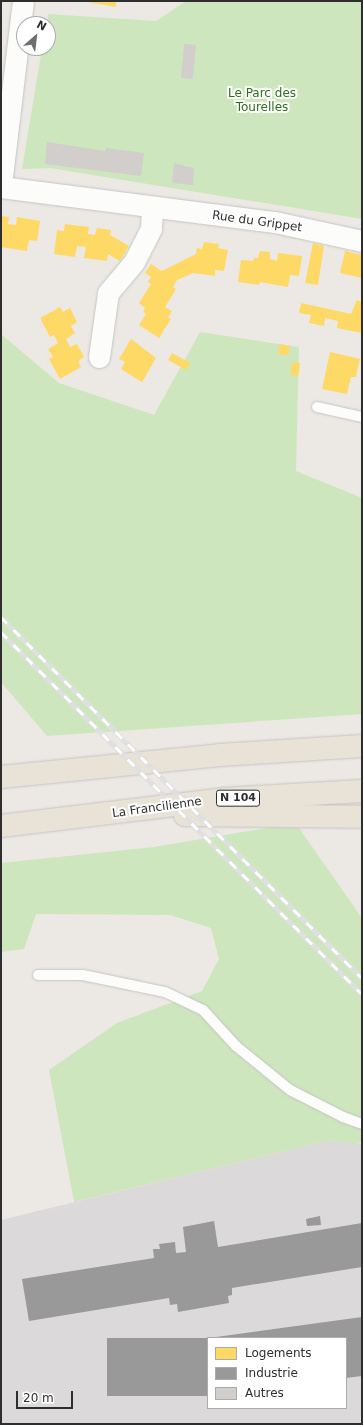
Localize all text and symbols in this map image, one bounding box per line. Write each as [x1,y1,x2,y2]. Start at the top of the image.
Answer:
north arrow [16,16,56,56]
text: N [34,18,49,34]
park label: Le Parc des Tourelles [228,87,296,115]
street label: Rue du Grippet [211,209,303,235]
road number: N 104 [216,789,260,807]
street label: La Francilienne [111,795,203,821]
legend [207,1337,347,1409]
text: Logements [245,1346,311,1360]
text: Industrie [245,1366,298,1380]
scale bar [18,1383,75,1409]
text: Autres [245,1386,284,1400]
text: 20 m [23,1391,54,1405]

